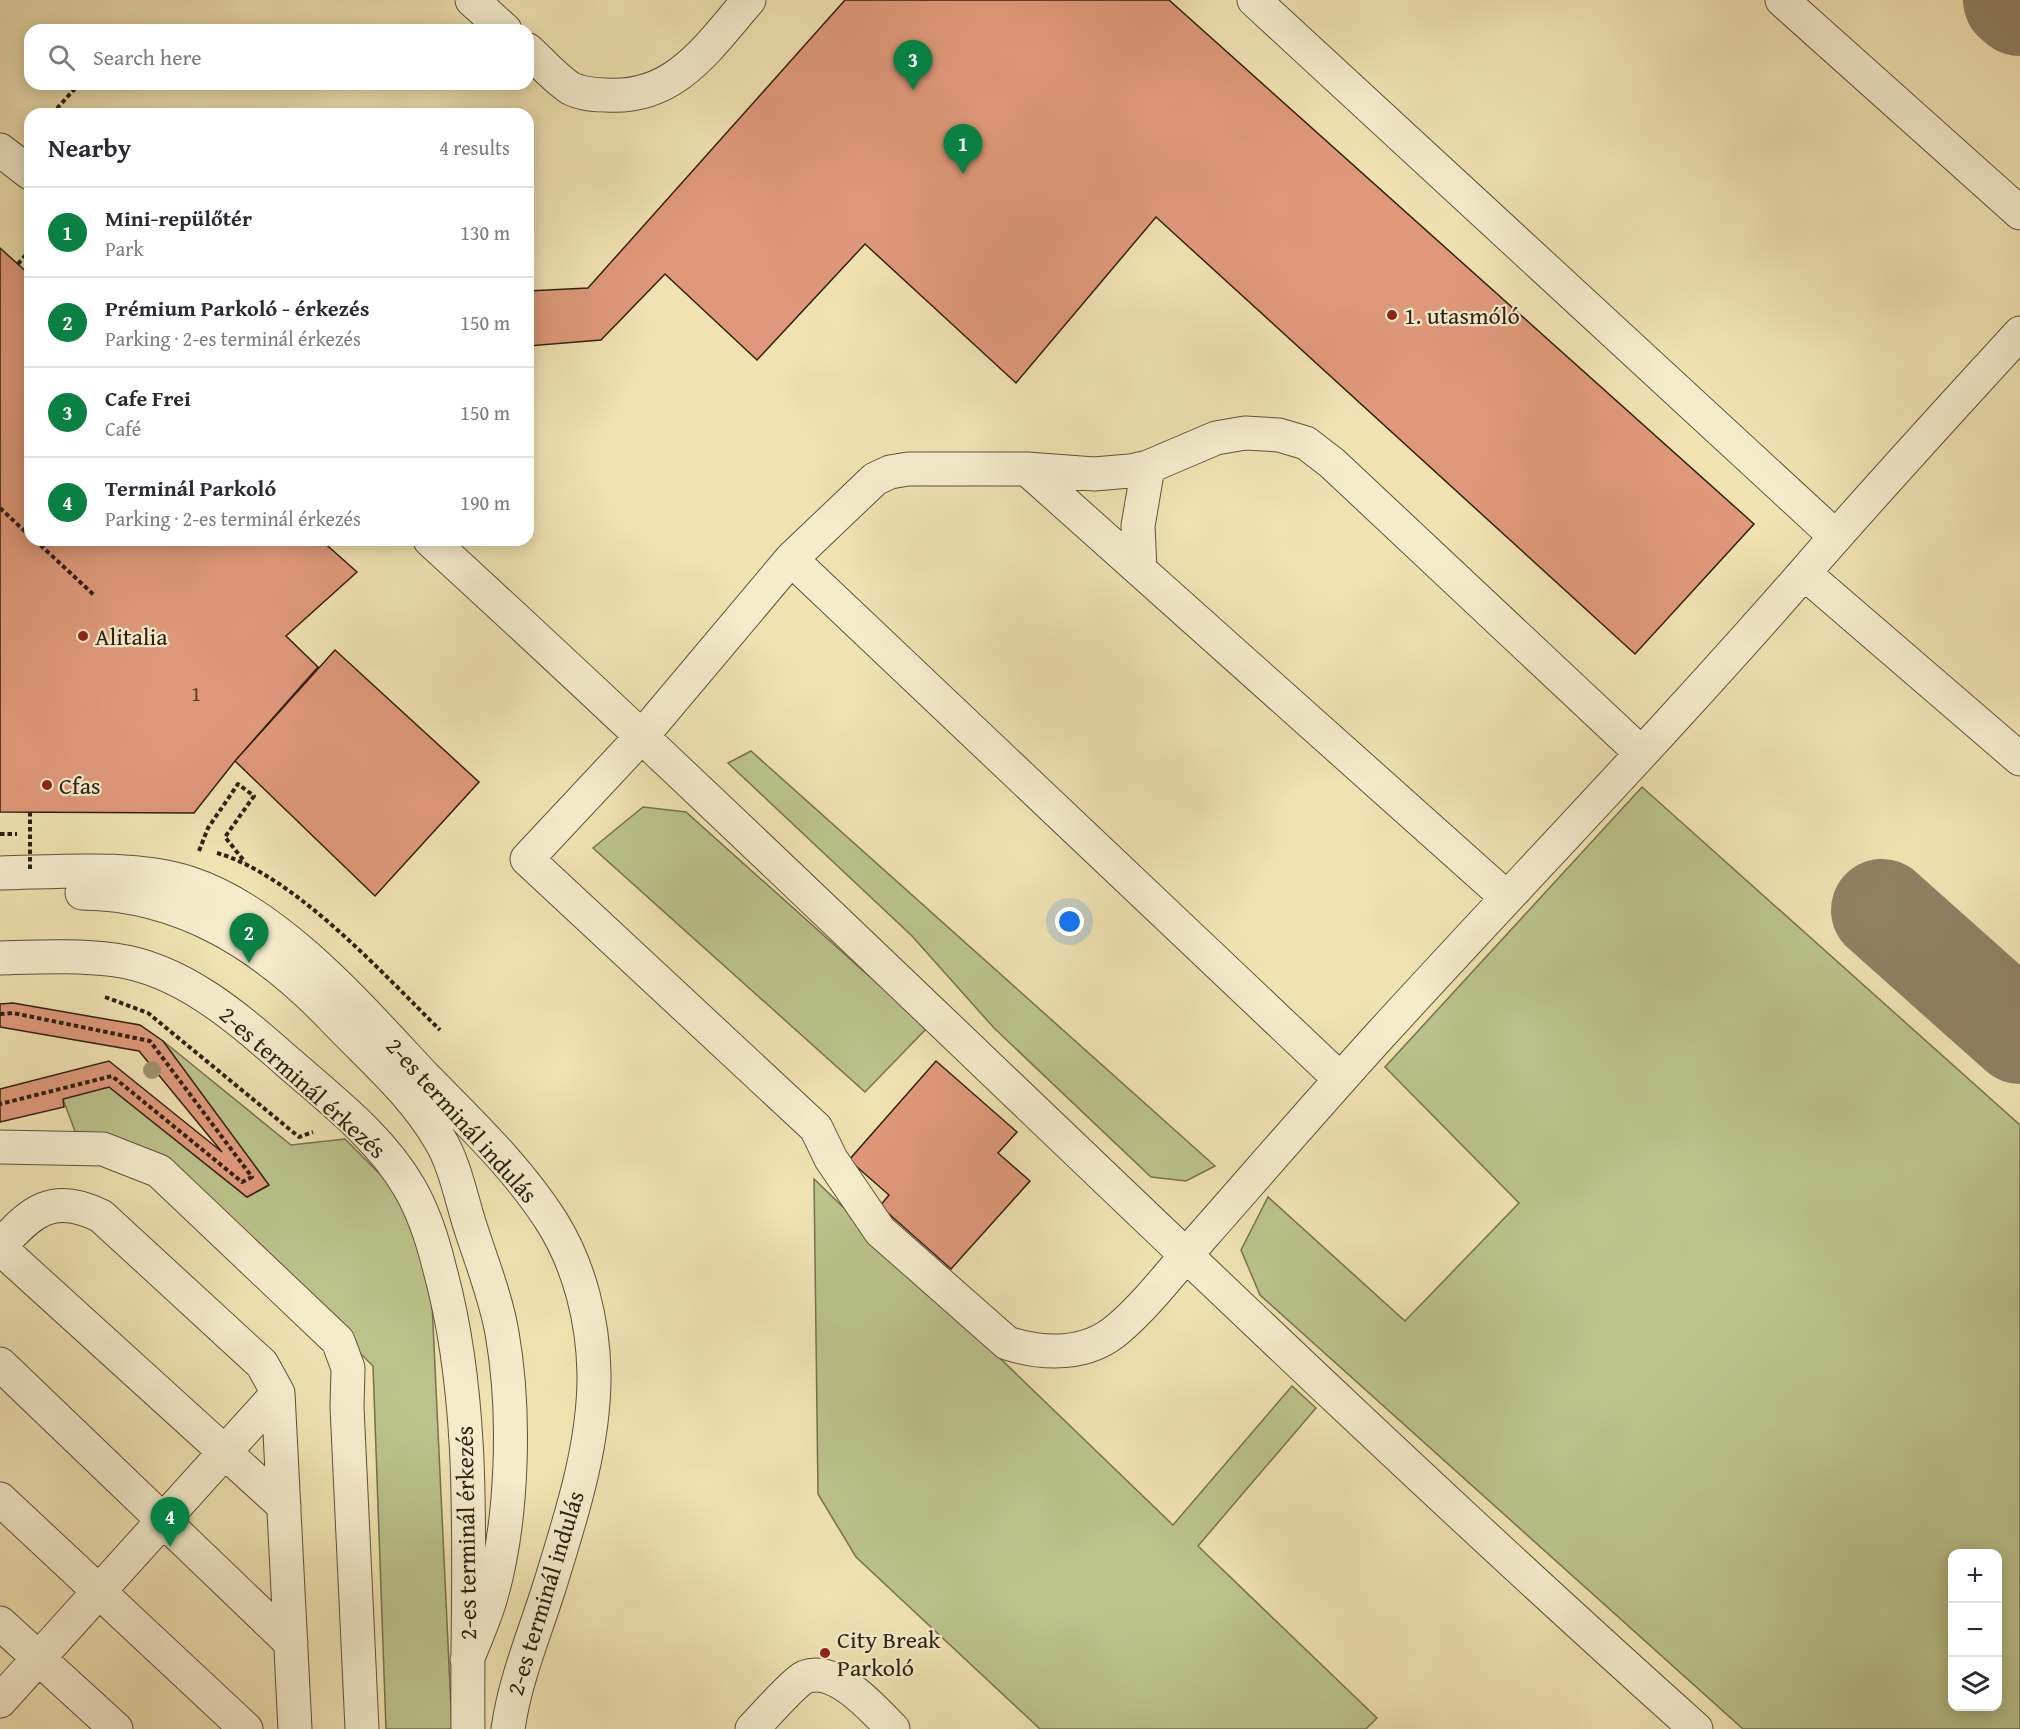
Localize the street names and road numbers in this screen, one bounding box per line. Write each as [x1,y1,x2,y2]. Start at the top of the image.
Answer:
street label: 2-es terminál érkezés [212,997,394,1167]
street label: 2-es terminál indulás [378,1029,546,1211]
street label: 2-es terminál érkezés [447,1426,485,1640]
street label: 2-es terminál indulás [497,1486,593,1700]

